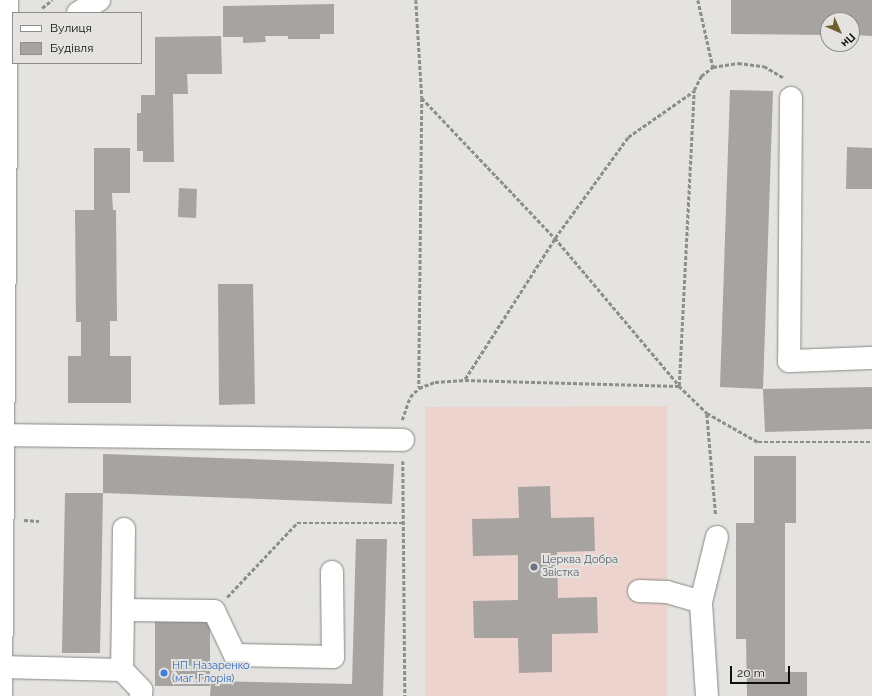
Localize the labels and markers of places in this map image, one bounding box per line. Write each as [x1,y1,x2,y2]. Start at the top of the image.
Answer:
place label: Церква Добра Звістка [542,554,618,580]
marker: Церква Добра Звістка [529,562,539,572]
place label: НП. Назаренко (маг. Глорія) [172,660,250,686]
marker: НП. Назаренко (маг. Глорія) [159,668,169,678]

